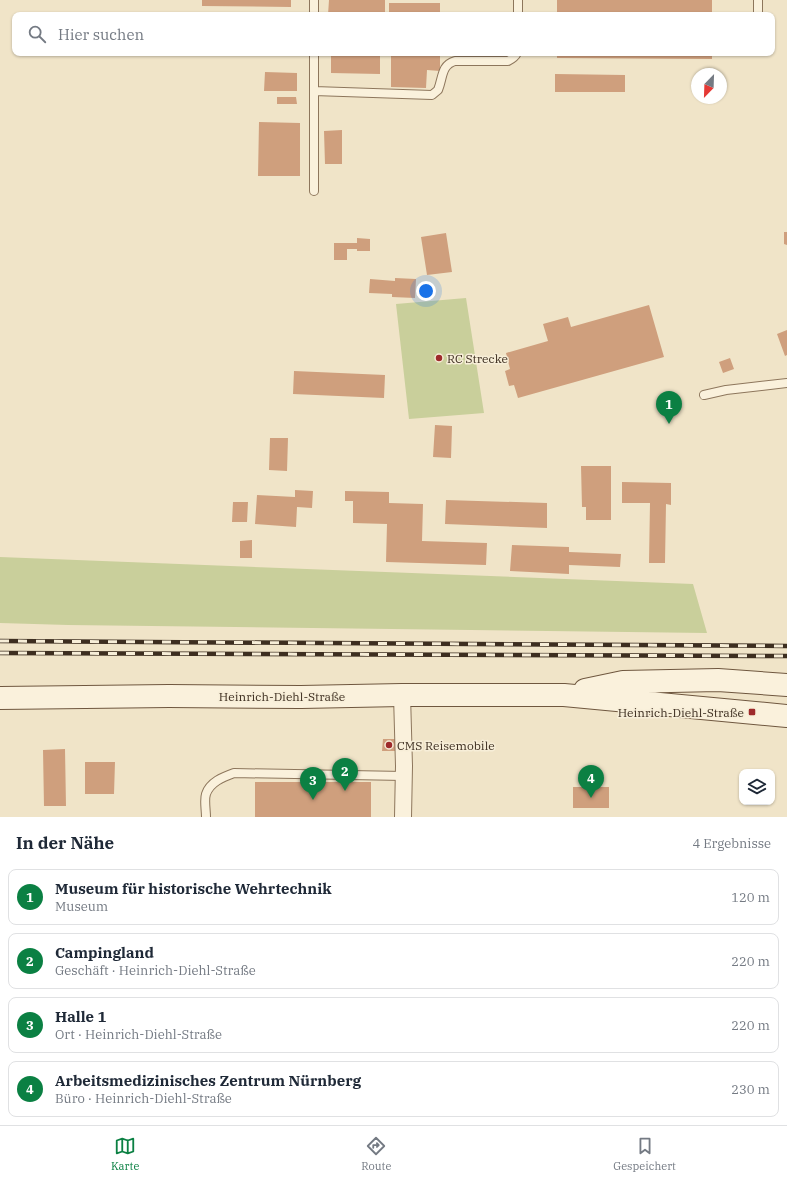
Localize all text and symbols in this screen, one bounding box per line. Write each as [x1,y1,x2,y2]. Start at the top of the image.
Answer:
search box [12,12,775,56]
icon: search [26,23,48,45]
text: Hier suchen [58,25,144,44]
north arrow [691,68,727,104]
your location [416,281,436,301]
place label: RC Strecke [447,351,508,366]
marker: RC Strecke [434,353,444,363]
pin: 1 [656,391,682,424]
street label: Heinrich-Diehl-Straße [219,689,345,704]
place label: Heinrich-Diehl-Straße [618,705,744,720]
marker: Heinrich-Diehl-Straße [747,707,757,717]
place label: CMS Reisemobile [397,738,495,753]
marker: CMS Reisemobile [384,740,394,750]
pin: 2 [332,758,358,791]
pin: 4 [578,765,604,798]
pin: 3 [300,767,326,800]
map controls [739,769,775,805]
button: layers [739,769,775,805]
text: In der Nähe [16,832,114,854]
text: 4 Ergebnisse [692,835,771,852]
text: Museum für historische Wehrtechnik [55,879,332,898]
text: 1 [26,889,34,906]
text: 120 m [731,889,770,906]
text: Museum [55,898,108,915]
text: Campingland [55,943,154,962]
text: 2 [26,953,34,970]
text: 220 m [731,953,770,970]
text: Geschäft · Heinrich-Diehl-Straße [55,962,256,979]
text: Halle 1 [55,1007,107,1026]
text: 3 [26,1017,34,1034]
text: 220 m [731,1017,770,1034]
text: Ort · Heinrich-Diehl-Straße [55,1026,222,1043]
text: Arbeitsmedizinisches Zentrum Nürnberg [55,1071,361,1090]
text: 4 [26,1081,34,1098]
text: 230 m [731,1081,770,1098]
text: Büro · Heinrich-Diehl-Straße [55,1090,232,1107]
tab: Karte [111,1135,139,1173]
tab: Route [361,1135,391,1173]
tab: Gespeichert [613,1135,676,1173]

